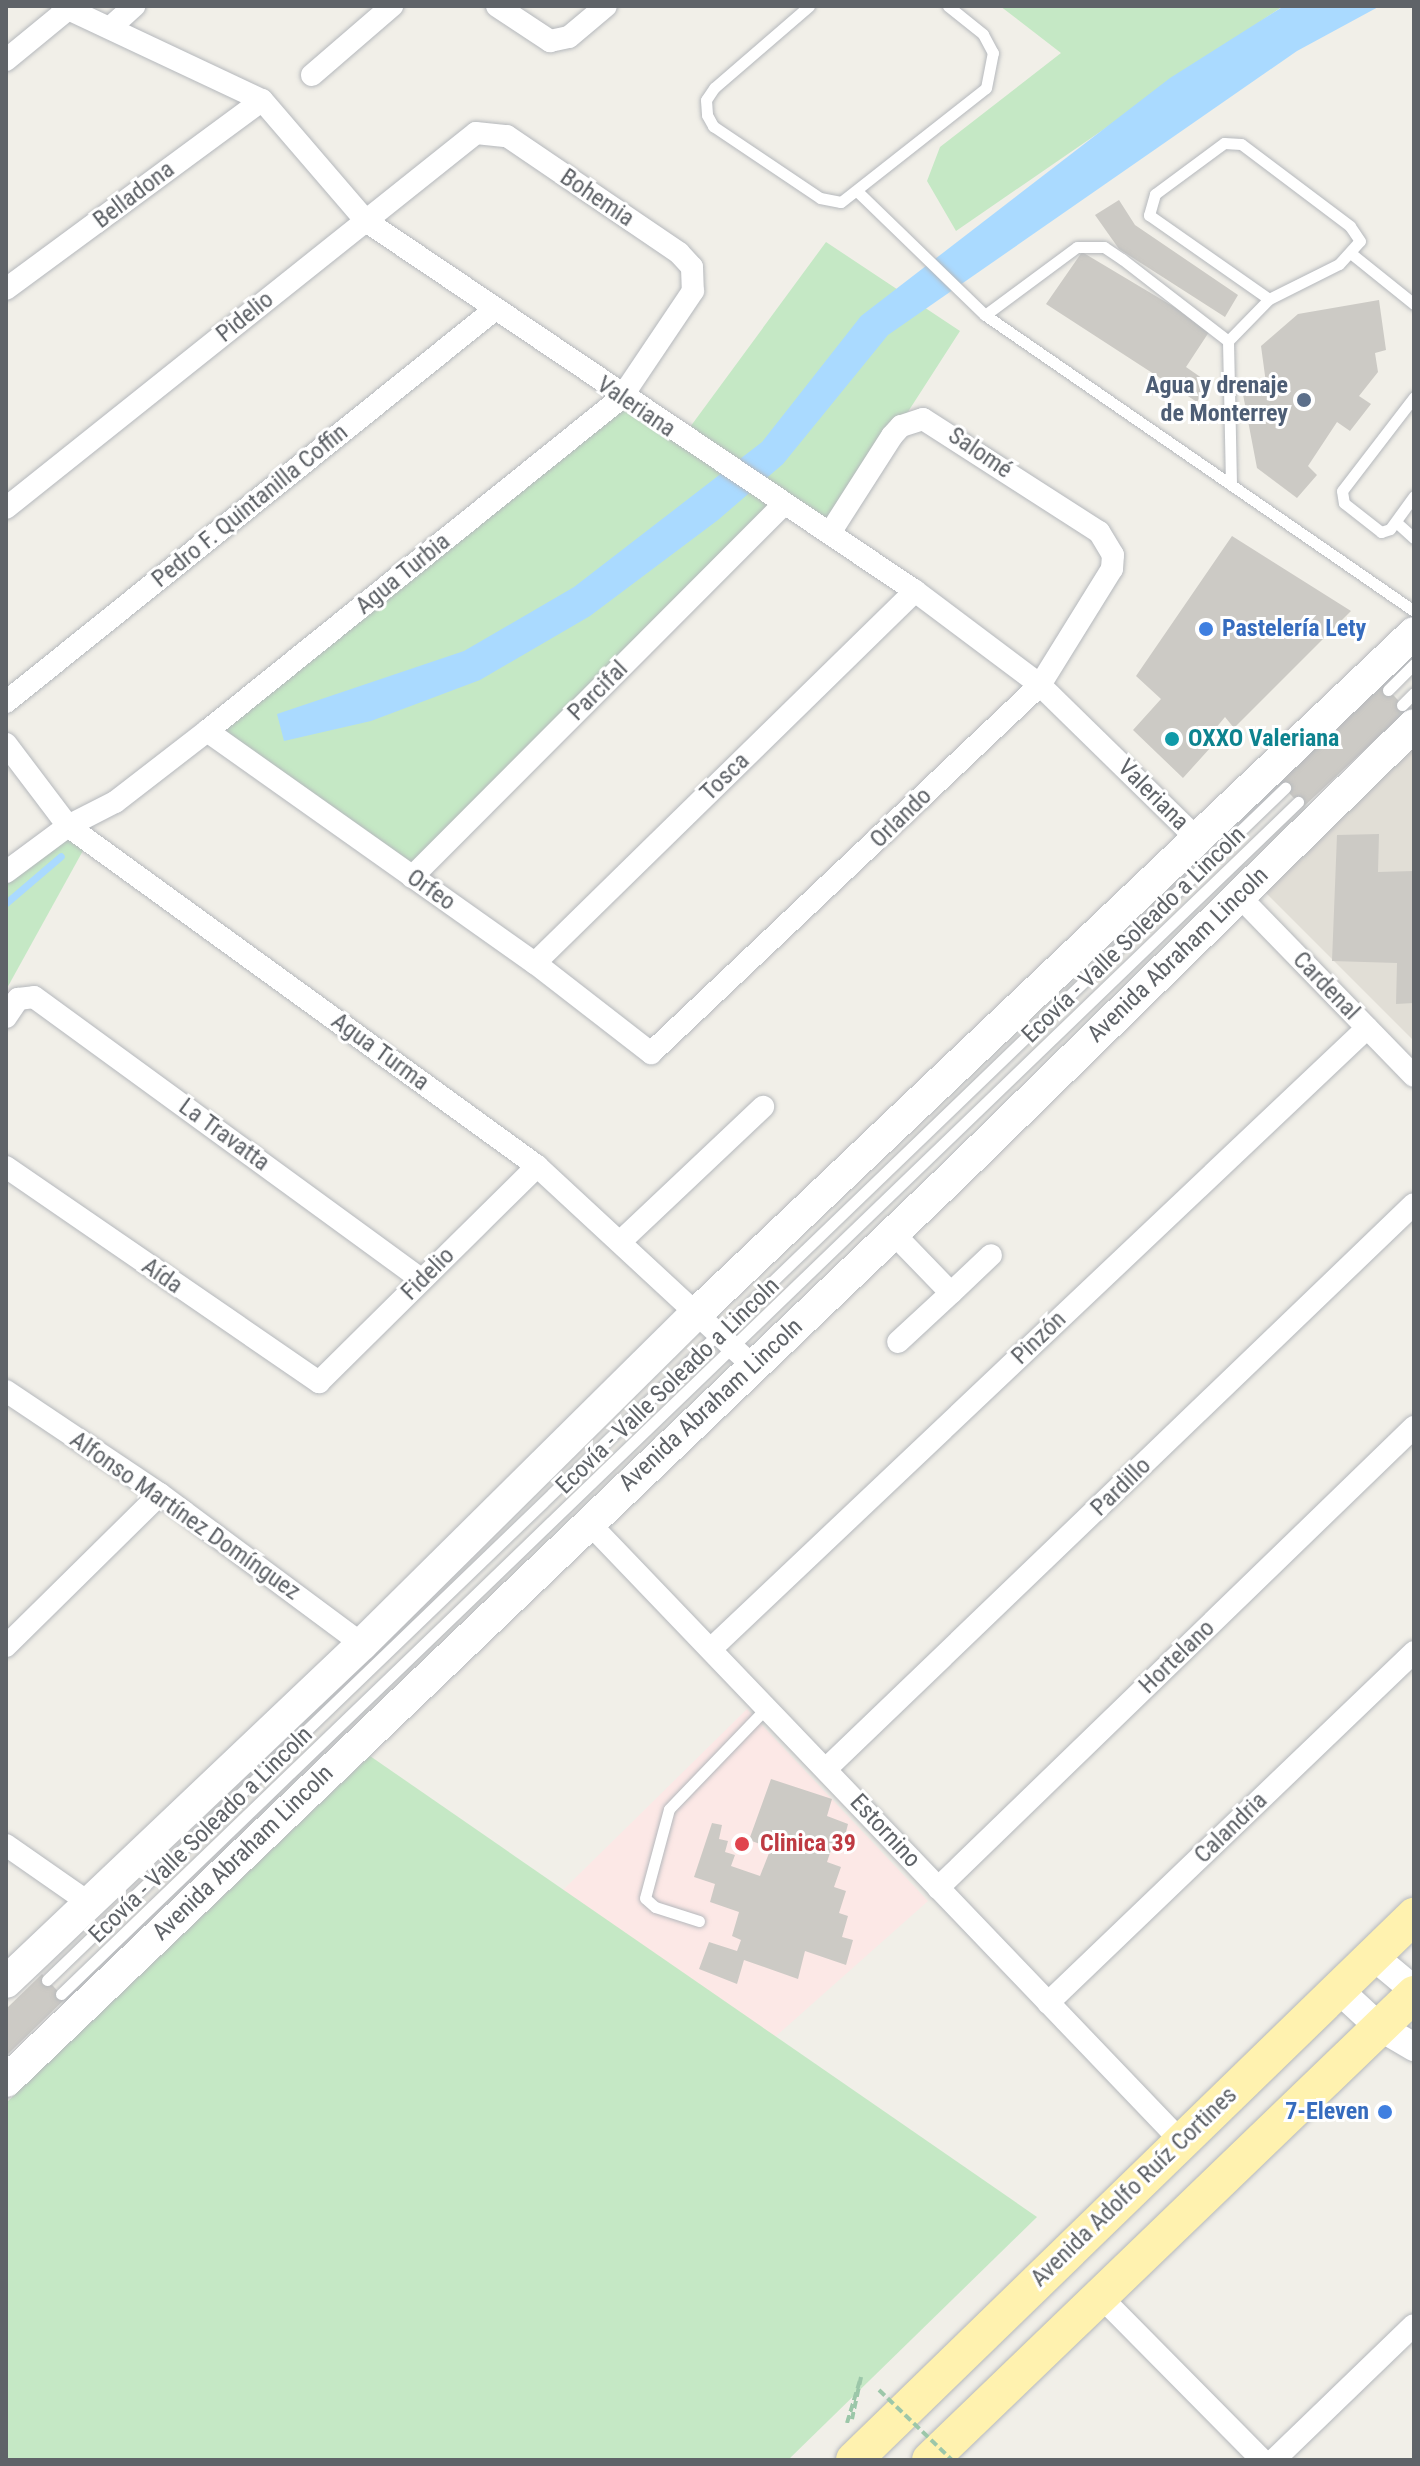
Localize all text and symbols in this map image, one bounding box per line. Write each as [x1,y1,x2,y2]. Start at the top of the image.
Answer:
street label: Belladona [88,155,180,235]
street label: Bohemia [555,163,639,233]
street label: Pidelio [211,285,279,349]
street label: Valeriana [591,370,681,444]
place label: Agua y drenaje de Monterrey [1145,372,1288,428]
marker: Agua y drenaje de Monterrey [1295,391,1313,409]
street label: Pedro F. Quintanilla Coffin [146,418,354,594]
street label: Salomé [943,421,1017,485]
street label: Agua Turbia [350,527,456,621]
place label: Pastelería Lety [1222,615,1366,643]
marker: Pastelería Lety [1197,620,1215,638]
street label: Parcifal [562,655,634,727]
place label: OXXO Valeriana [1188,725,1339,753]
marker: OXXO Valeriana [1163,730,1181,748]
street label: Tosca [695,747,755,807]
street label: Valeriana [1111,753,1195,837]
street label: Orlando [864,782,938,854]
street label: Ecovía - Valle Soleado a Lincoln [1016,821,1252,1049]
street label: Avenida Abraham Lincoln [1082,861,1274,1049]
street label: Orfeo [401,863,461,917]
street label: Cardenal [1286,946,1366,1026]
street label: Agua Turma [325,1007,435,1097]
street label: La Travatta [173,1092,275,1178]
street label: Fidelio [395,1241,461,1307]
street label: Aída [136,1252,188,1300]
street label: Ecovía - Valle Soleado a Lincoln [550,1272,786,1500]
street label: Pinzón [1006,1305,1072,1371]
street label: Avenida Abraham Lincoln [613,1313,809,1497]
street label: Alfonso Martínez Domínguez [64,1425,306,1607]
street label: Pardillo [1085,1452,1157,1522]
street label: Hortelano [1133,1614,1221,1700]
street label: Ecovía - Valle Soleado a Lincoln [83,1721,319,1949]
street label: Avenida Abraham Lincoln [147,1759,339,1947]
street label: Calandria [1189,1786,1273,1870]
street label: Estornino [844,1788,926,1874]
place label: Clinica 39 [760,1830,856,1858]
marker: Clinica 39 [731,1833,753,1855]
street label: Avenida Adolfo Ruíz Cortines [1025,2081,1243,2293]
place label: 7-Eleven [1285,2098,1369,2126]
marker: 7-Eleven [1376,2103,1394,2121]

